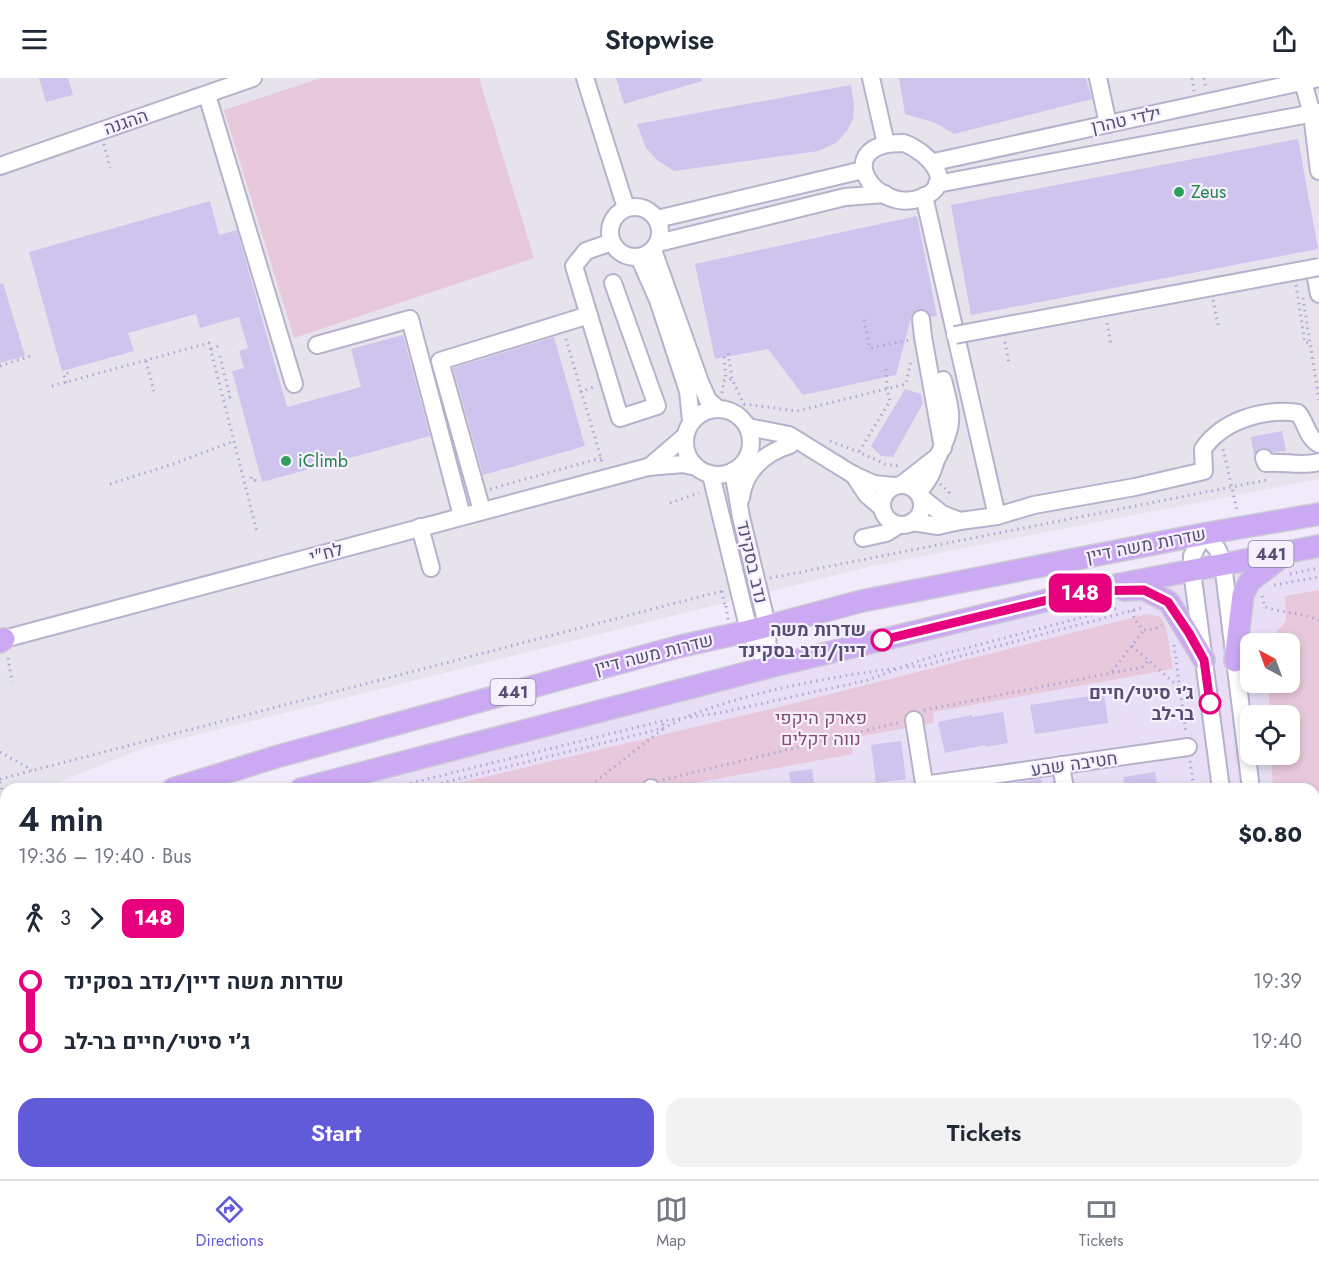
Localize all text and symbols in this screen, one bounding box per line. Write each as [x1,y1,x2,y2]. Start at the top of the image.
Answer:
text: Stopwise [605,20,714,59]
icon: menu [18,23,51,56]
icon: share [1268,23,1301,56]
street label: ילדי טהרן [1089,100,1163,140]
street label: ההגנה [100,102,152,142]
place label: Zeus [1191,179,1226,205]
marker: Zeus [1172,185,1186,199]
place label: iClimb [298,448,348,474]
marker: iClimb [279,454,293,468]
street label: נדב בסקינד [730,518,774,606]
street label: שדרות משה דיין [1084,521,1208,569]
street label: לח"י [306,536,346,570]
road number: 441 [1248,541,1294,567]
line badge: 148 [1046,574,1114,612]
text: 148 [1061,578,1099,608]
place label: שדרות משה דיין/נדב בסקינד [738,617,866,664]
street label: שדרות משה דיין [592,627,716,681]
marker: שדרות משה דיין/נדב בסקינד [871,629,893,651]
north arrow [1240,633,1300,693]
map controls [1240,633,1300,765]
road number: 441 [490,679,536,705]
place label: ג׳י סיטי/חיים בר-לב [1089,680,1194,727]
marker: ג׳י סיטי/חיים בר-לב [1199,692,1221,714]
park label: פארק היקפי נווה דקלים [775,705,867,752]
button: locate [1240,705,1300,765]
street label: חטיבה שבע [1029,745,1119,783]
text: 4 min [18,796,104,843]
text: $0.80 [1238,818,1302,850]
text: 19:36 – 19:40 · Bus [18,842,192,871]
icon: walk [18,902,51,935]
icon: forward [80,902,113,935]
text: 148 [134,903,172,933]
text: 3 [60,904,71,933]
text: שדרות משה דיין/נדב בסקינד [64,965,344,997]
text: 19:39 [1253,967,1302,996]
text: ג׳י סיטי/חיים בר-לב [64,1025,251,1057]
text: 19:40 [1252,1027,1302,1056]
button: Start [18,1098,654,1167]
button: Tickets [666,1098,1302,1167]
tab: Directions [196,1193,263,1252]
tab: Map [655,1193,688,1252]
tab: Tickets [1079,1193,1123,1252]

